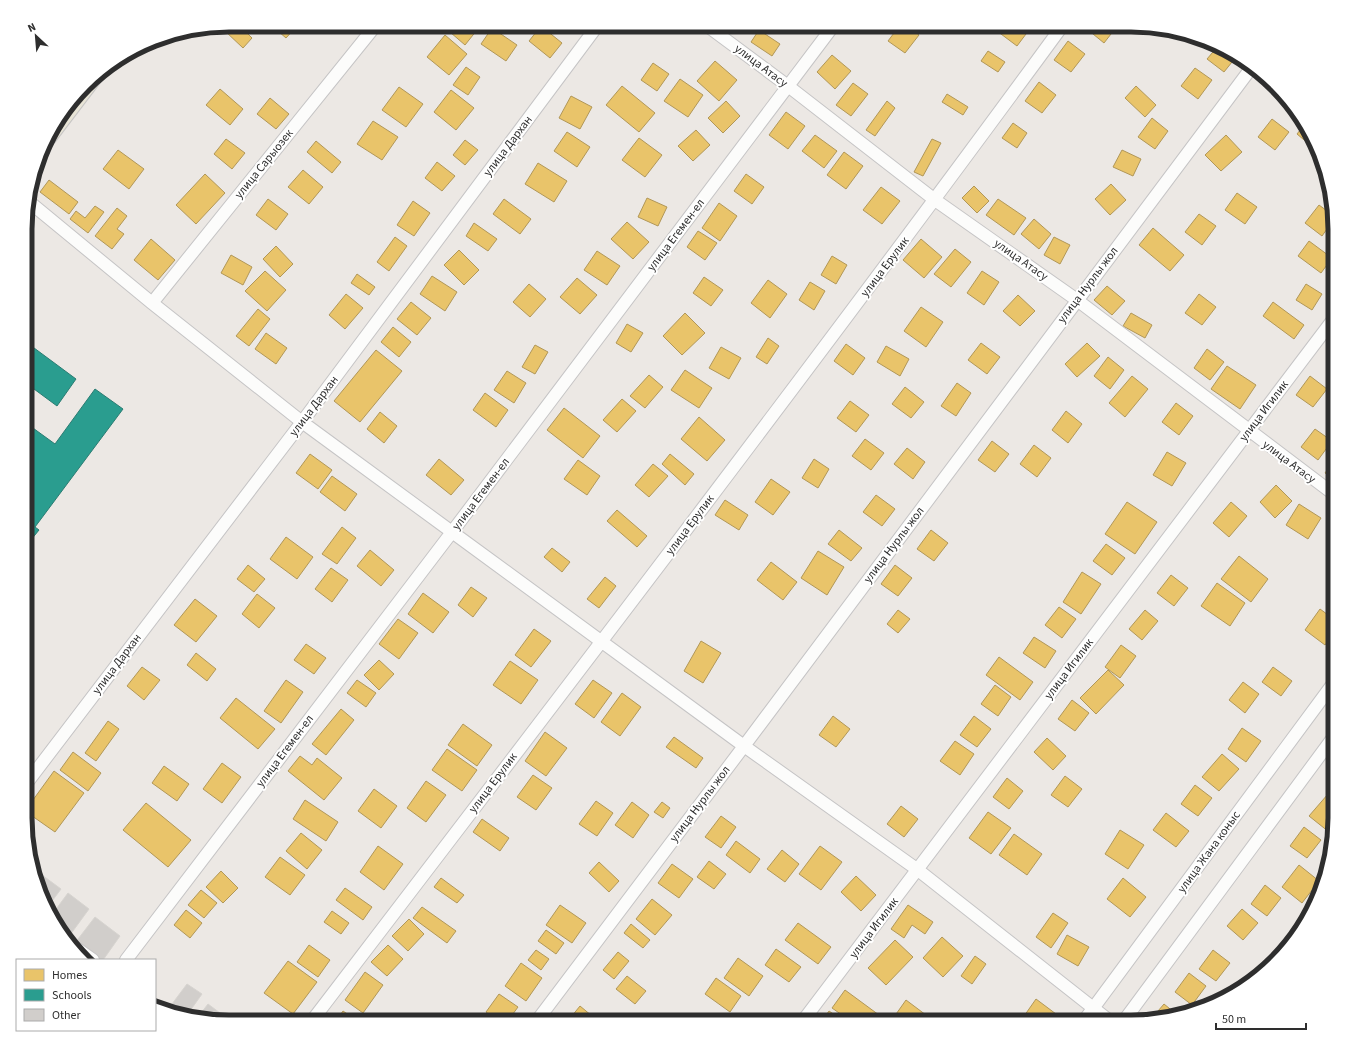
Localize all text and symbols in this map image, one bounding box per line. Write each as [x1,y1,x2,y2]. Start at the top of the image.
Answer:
north arrow [16,16,56,56]
text: N [25,19,38,36]
street label: улица Атасу [731,40,791,92]
street label: улица Дархан [480,112,536,180]
street label: улица Сарыозек [231,126,297,202]
street label: улица Егемен-ел [643,195,709,275]
street label: улица Ерулик [857,233,913,301]
street label: улица Атасу [990,235,1052,285]
street label: улица Нурлы жол [1054,243,1122,327]
street label: улица Дархан [286,372,342,440]
street label: улица Игилик [1235,377,1293,445]
street label: улица Атасу [1259,436,1319,488]
street label: улица Егемен-ел [448,454,514,534]
street label: улица Ерулик [662,491,718,559]
street label: улица Нурлы жол [860,503,928,587]
street label: улица Дархан [89,630,145,698]
street label: улица Игилик [1040,635,1098,703]
street label: улица Егемен-ел [252,711,318,791]
street label: улица Ерулик [465,749,521,817]
street label: улица Нурлы жол [666,762,734,846]
street label: улица Жана коныс [1173,807,1245,896]
street label: улица Игилик [845,894,903,962]
legend [16,959,156,1031]
text: Homes [52,967,87,984]
text: Schools [52,987,92,1004]
scale bar [1216,1005,1306,1031]
text: Other [52,1007,82,1024]
text: 50 m [1222,1011,1246,1028]

